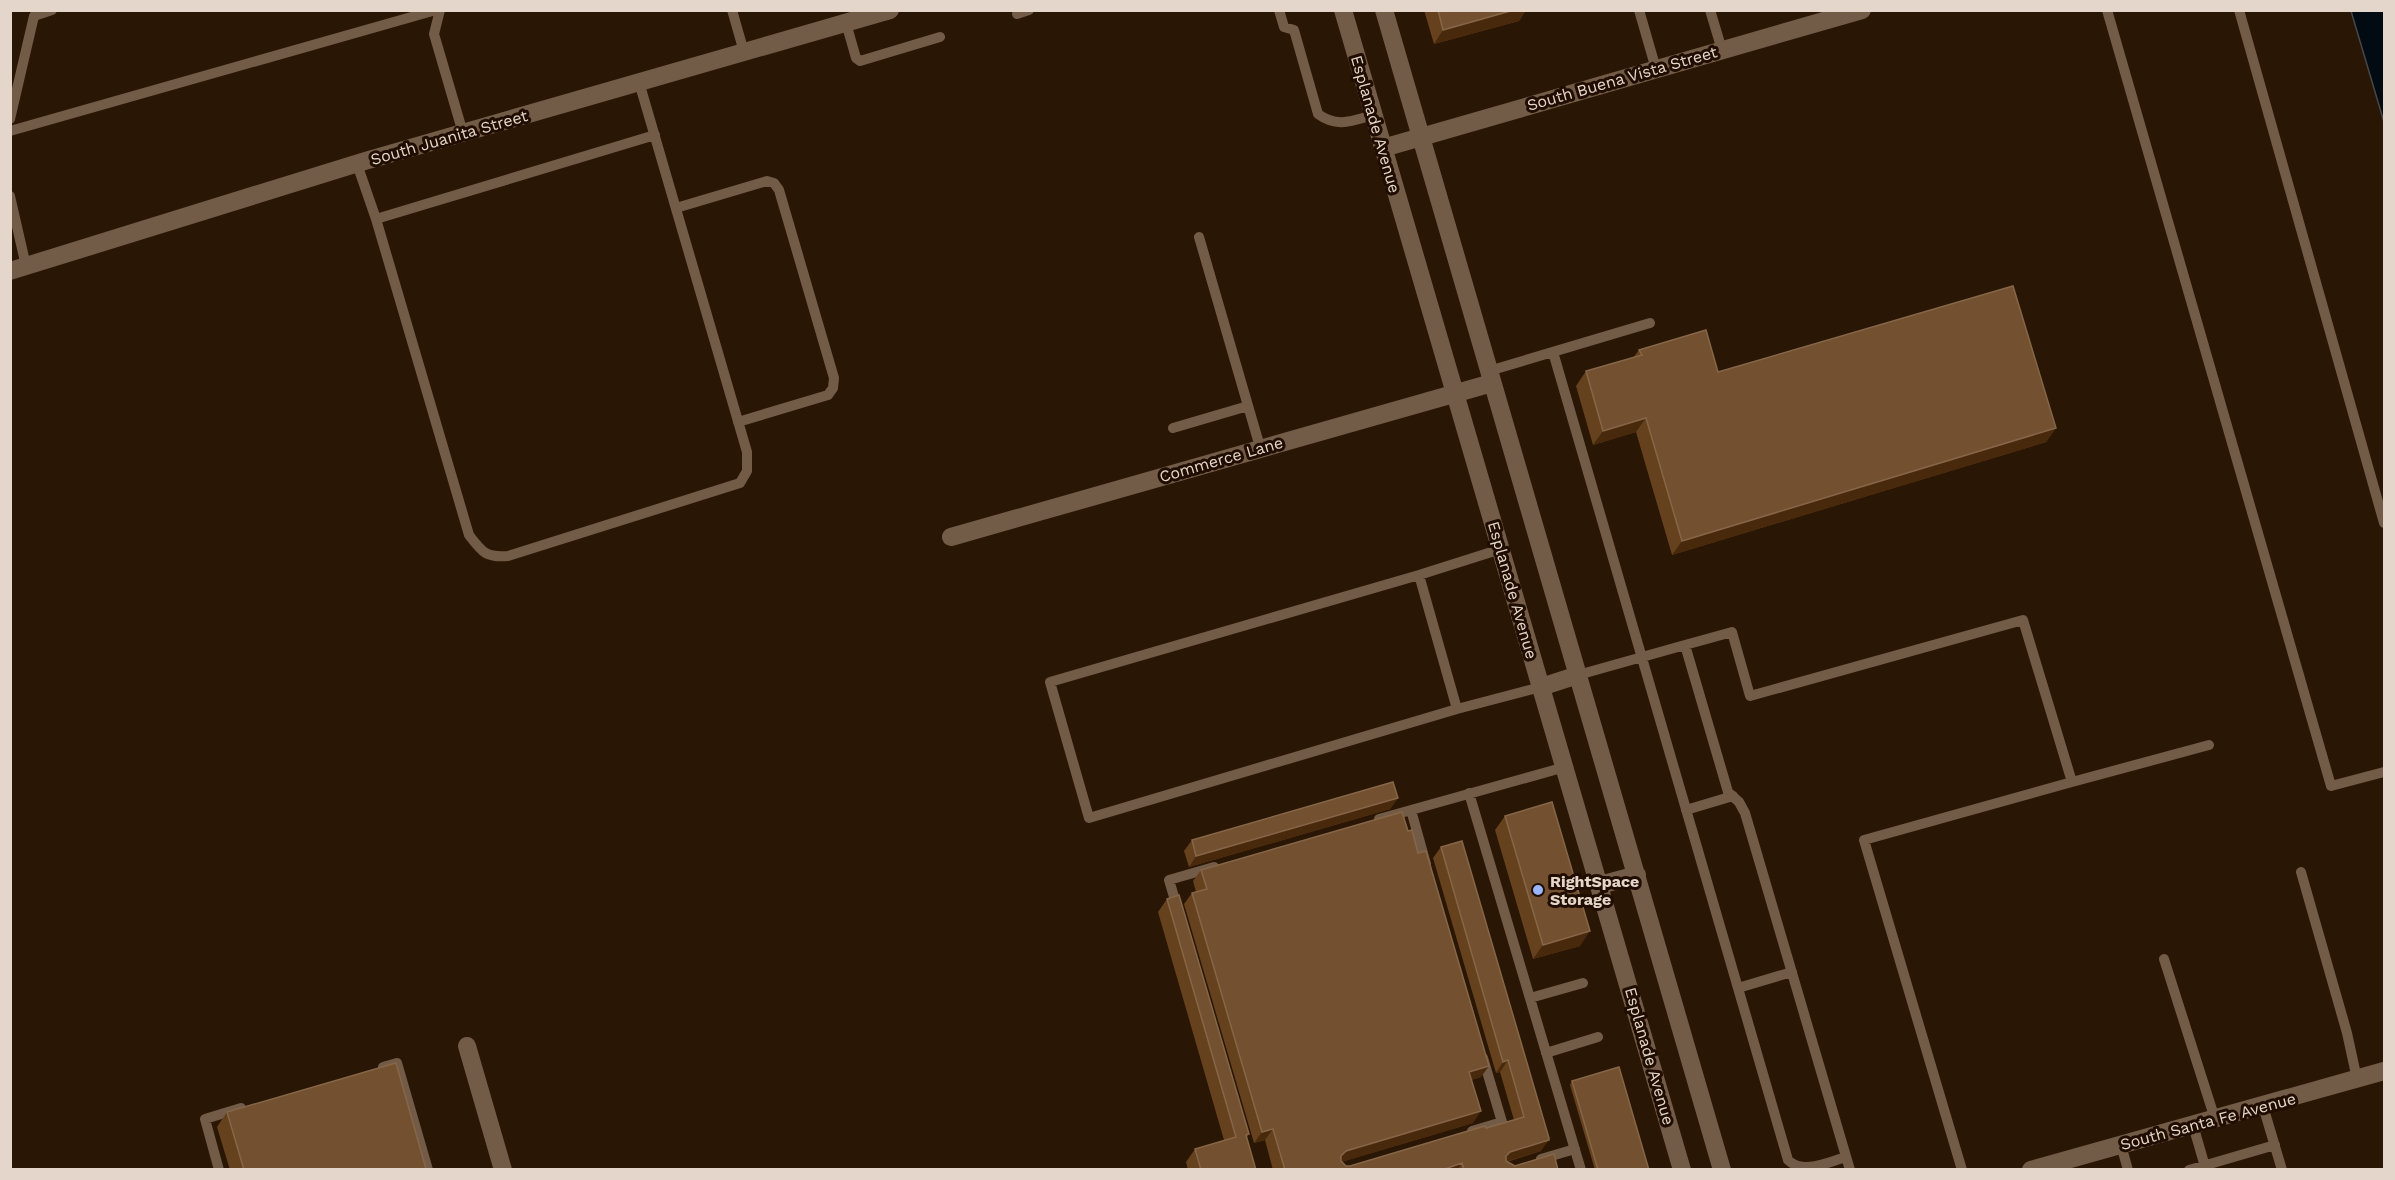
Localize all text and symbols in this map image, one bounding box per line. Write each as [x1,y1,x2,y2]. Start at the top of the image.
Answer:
street label: South Buena Vista Street [1525,42,1720,115]
street label: Esplanade Avenue [1347,53,1404,195]
street label: South Juanita Street [368,106,530,169]
street label: Commerce Lane [1157,433,1285,486]
street label: Esplanade Avenue [1484,519,1541,661]
place label: RightSpace Storage [1550,872,1639,909]
marker: RightSpace Storage [1531,883,1545,897]
street label: Esplanade Avenue [1621,985,1678,1127]
street label: South Santa Fe Avenue [2118,1089,2298,1154]

